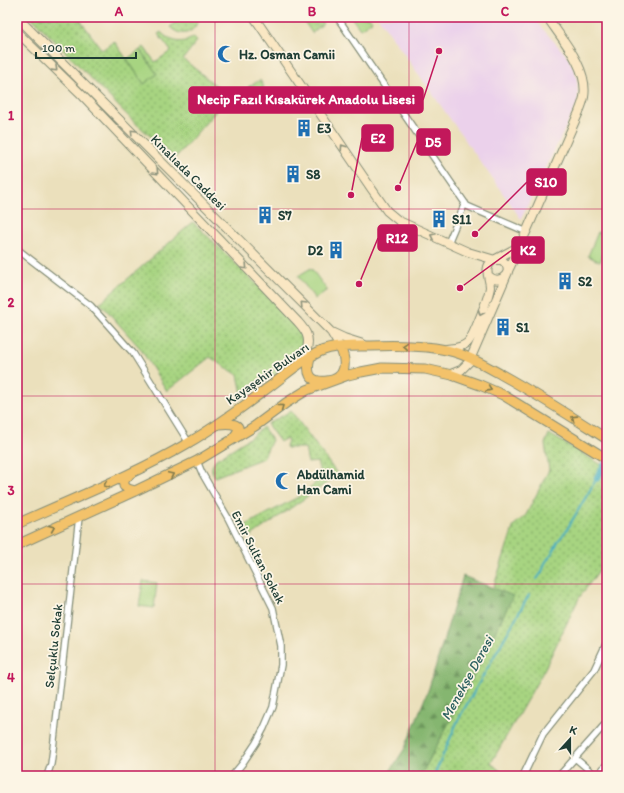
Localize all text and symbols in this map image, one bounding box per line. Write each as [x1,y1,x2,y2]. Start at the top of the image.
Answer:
text: A [114,4,124,19]
text: B [308,4,317,19]
text: C [501,4,510,19]
scale bar [36,34,136,60]
text: 100 m [42,41,75,55]
mosque icon: Hz. Osman Camii [216,44,236,64]
place label: Hz. Osman Camii [239,47,335,62]
one-way arrow [50,64,58,72]
callout: Necip Fazıl Kısakürek Anadolu Lisesi [189,87,423,113]
text: Necip Fazıl Kısakürek Anadolu Lisesi [197,91,415,108]
text: 1 [8,108,14,123]
building icon: E3 [294,118,314,138]
place label: E3 [317,121,331,136]
callout: E2 [362,125,393,151]
one-way arrow [130,129,137,137]
callout: D5 [417,129,450,155]
text: E2 [370,130,386,147]
street label: Kınalıada Caddesi [148,132,229,213]
text: D5 [425,134,442,151]
one-way arrow [340,144,348,151]
building icon: S8 [283,164,303,184]
one-way arrow [151,167,158,175]
place label: S8 [306,167,320,182]
callout: S10 [527,169,566,195]
text: S10 [535,174,558,191]
building icon: S7 [255,205,275,225]
place label: S7 [278,208,292,223]
building icon: S11 [429,209,449,229]
place label: S11 [452,212,471,227]
callout: R12 [378,225,417,251]
text: R12 [386,230,409,247]
one-way arrow [429,233,437,241]
callout: K2 [512,237,544,263]
building icon: D2 [326,240,346,260]
text: K2 [520,242,537,259]
place label: D2 [308,243,323,258]
one-way arrow [240,262,248,270]
building icon: S2 [555,271,575,291]
place label: S2 [578,274,592,289]
text: 2 [8,295,15,310]
one-way arrow [300,301,308,309]
one-way arrow [478,309,486,317]
building icon: S1 [493,317,513,337]
place label: S1 [516,320,529,335]
street label: Kayaşehir Bulvarı [223,339,312,408]
one-way arrow [402,342,408,351]
one-way arrow [484,384,492,392]
one-way arrow [277,404,284,411]
one-way arrow [571,415,578,423]
place label: Abdülhamid Han Cami [296,467,365,497]
mosque icon: Abdülhamid Han Cami [274,471,294,491]
one-way arrow [166,472,174,480]
one-way arrow [103,480,110,488]
text: 3 [7,483,15,498]
street label: Emir Sultan Sokak [229,508,289,607]
one-way arrow [49,525,56,533]
street label: Selçuklu Sokak [42,603,65,689]
water label: Menekşe Deresi [437,632,498,723]
text: 4 [7,670,15,685]
north arrow [550,719,590,759]
text: K [568,723,580,738]

